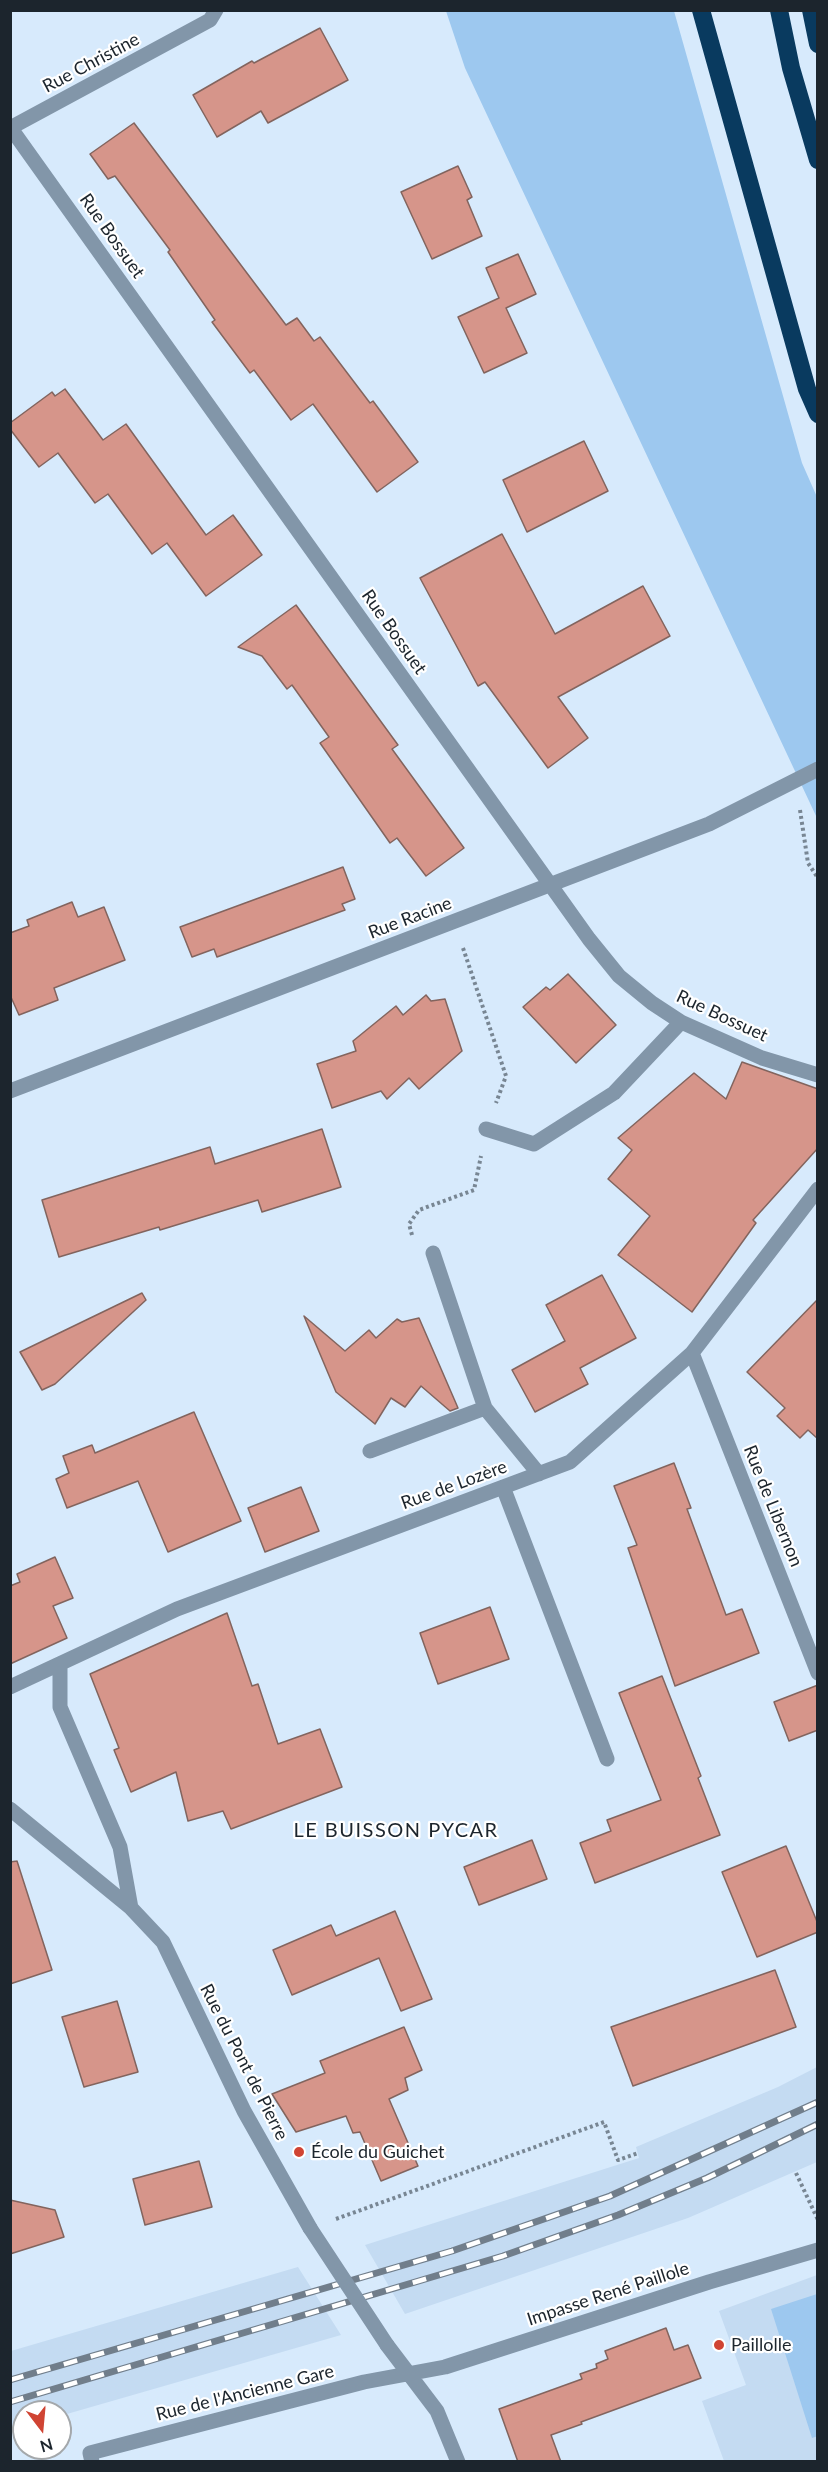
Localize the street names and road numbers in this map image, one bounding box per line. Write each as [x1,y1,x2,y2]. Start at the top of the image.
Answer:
street label: Rue Christine [39,28,143,98]
street label: Rue Bossuet [75,190,149,282]
street label: Rue Bossuet [357,586,431,678]
street label: Rue Racine [365,892,455,944]
street label: Rue Bossuet [673,985,771,1047]
street label: Rue de Libernon [739,1442,807,1570]
street label: Rue de Lozère [398,1456,510,1514]
street label: Rue du Pont de Pierre [195,1980,293,2144]
street label: Impasse René Paillole [524,2258,692,2330]
street label: Rue de l'Ancienne Gare [154,2360,336,2426]

